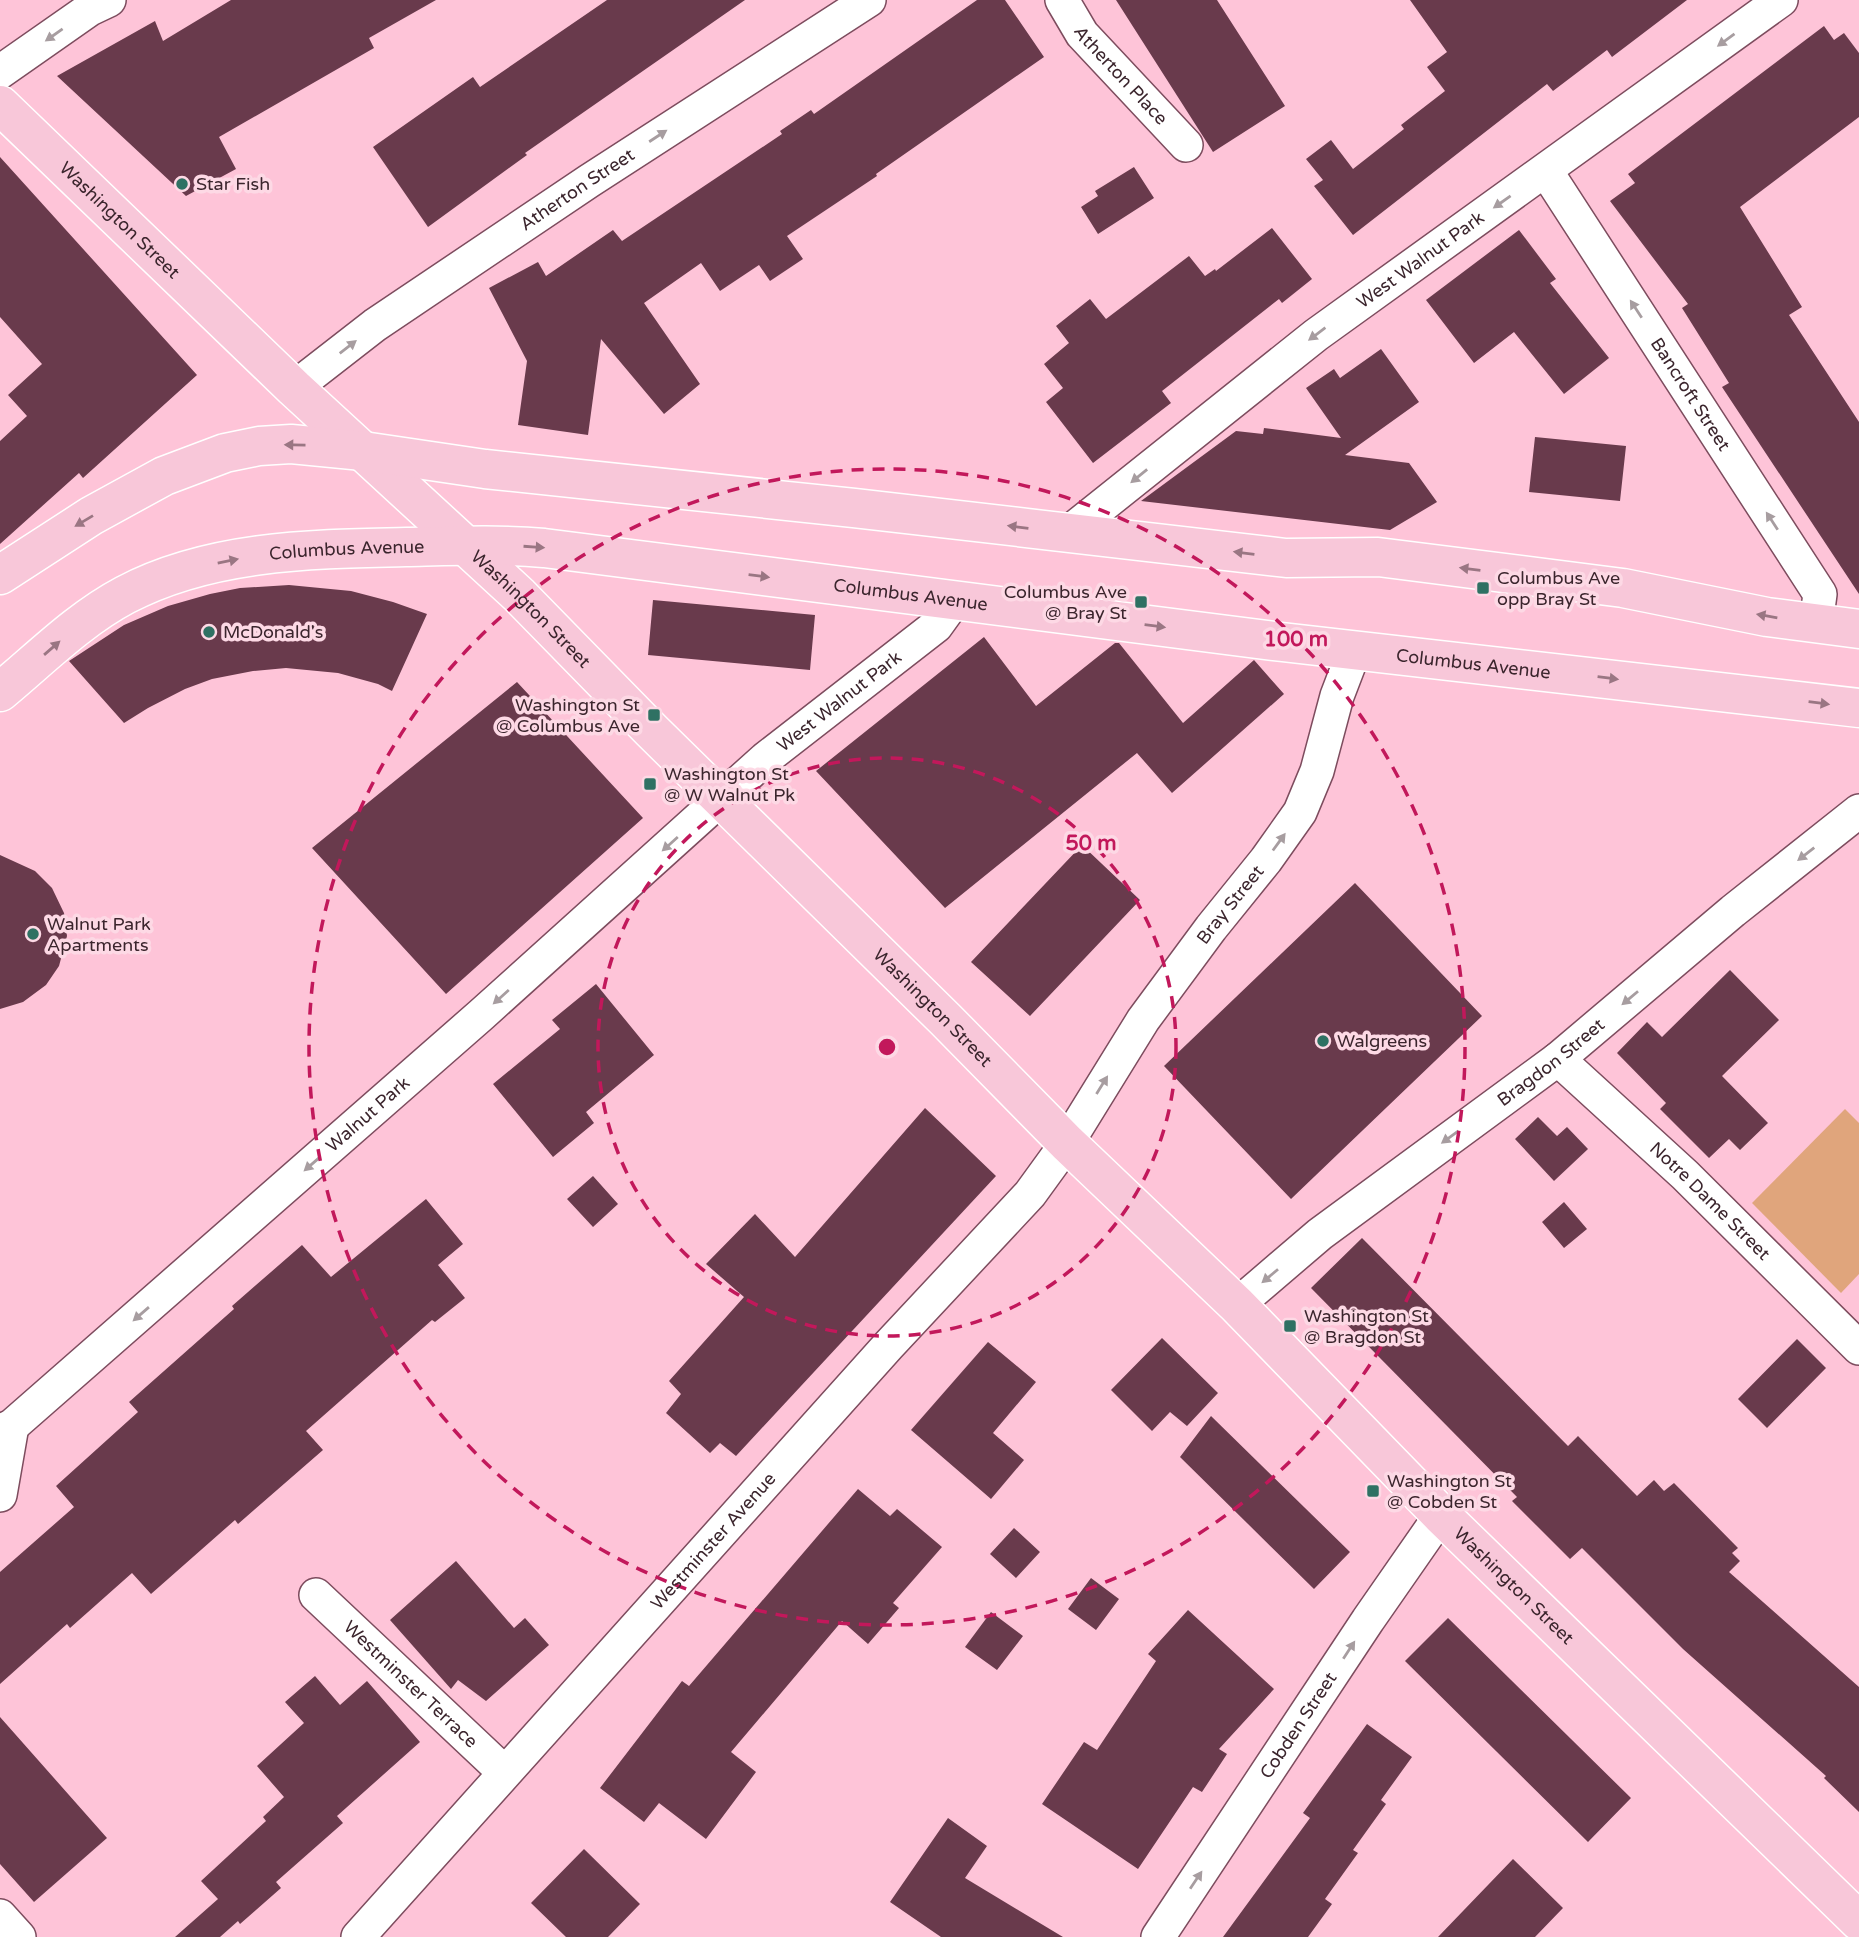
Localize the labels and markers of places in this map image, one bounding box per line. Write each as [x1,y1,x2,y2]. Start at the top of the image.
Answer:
place label: Star Fish [196,173,270,195]
marker: Star Fish [174,176,190,192]
place label: Columbus Ave opp Bray St [1497,567,1620,610]
marker: Columbus Ave opp Bray St [1475,580,1491,596]
place label: Columbus Ave @ Bray St [1004,581,1127,624]
marker: Columbus Ave @ Bray St [1133,594,1149,610]
place label: McDonald's [223,621,323,643]
marker: McDonald's [201,624,217,640]
place label: Washington St @ Columbus Ave [496,694,640,737]
marker: Washington St @ Columbus Ave [646,707,662,723]
place label: Washington St @ W Walnut Pk [664,763,795,806]
marker: Washington St @ W Walnut Pk [642,776,658,792]
place label: Walnut Park Apartments [47,913,151,956]
marker: Walnut Park Apartments [25,926,41,942]
place label: Walgreens [1337,1030,1427,1052]
marker: Walgreens [1315,1033,1331,1049]
centre of rings [875,1035,899,1059]
place label: Washington St @ Bragdon St [1304,1305,1429,1348]
marker: Washington St @ Bragdon St [1282,1318,1298,1334]
place label: Washington St @ Cobden St [1387,1470,1512,1513]
marker: Washington St @ Cobden St [1365,1483,1381,1499]

